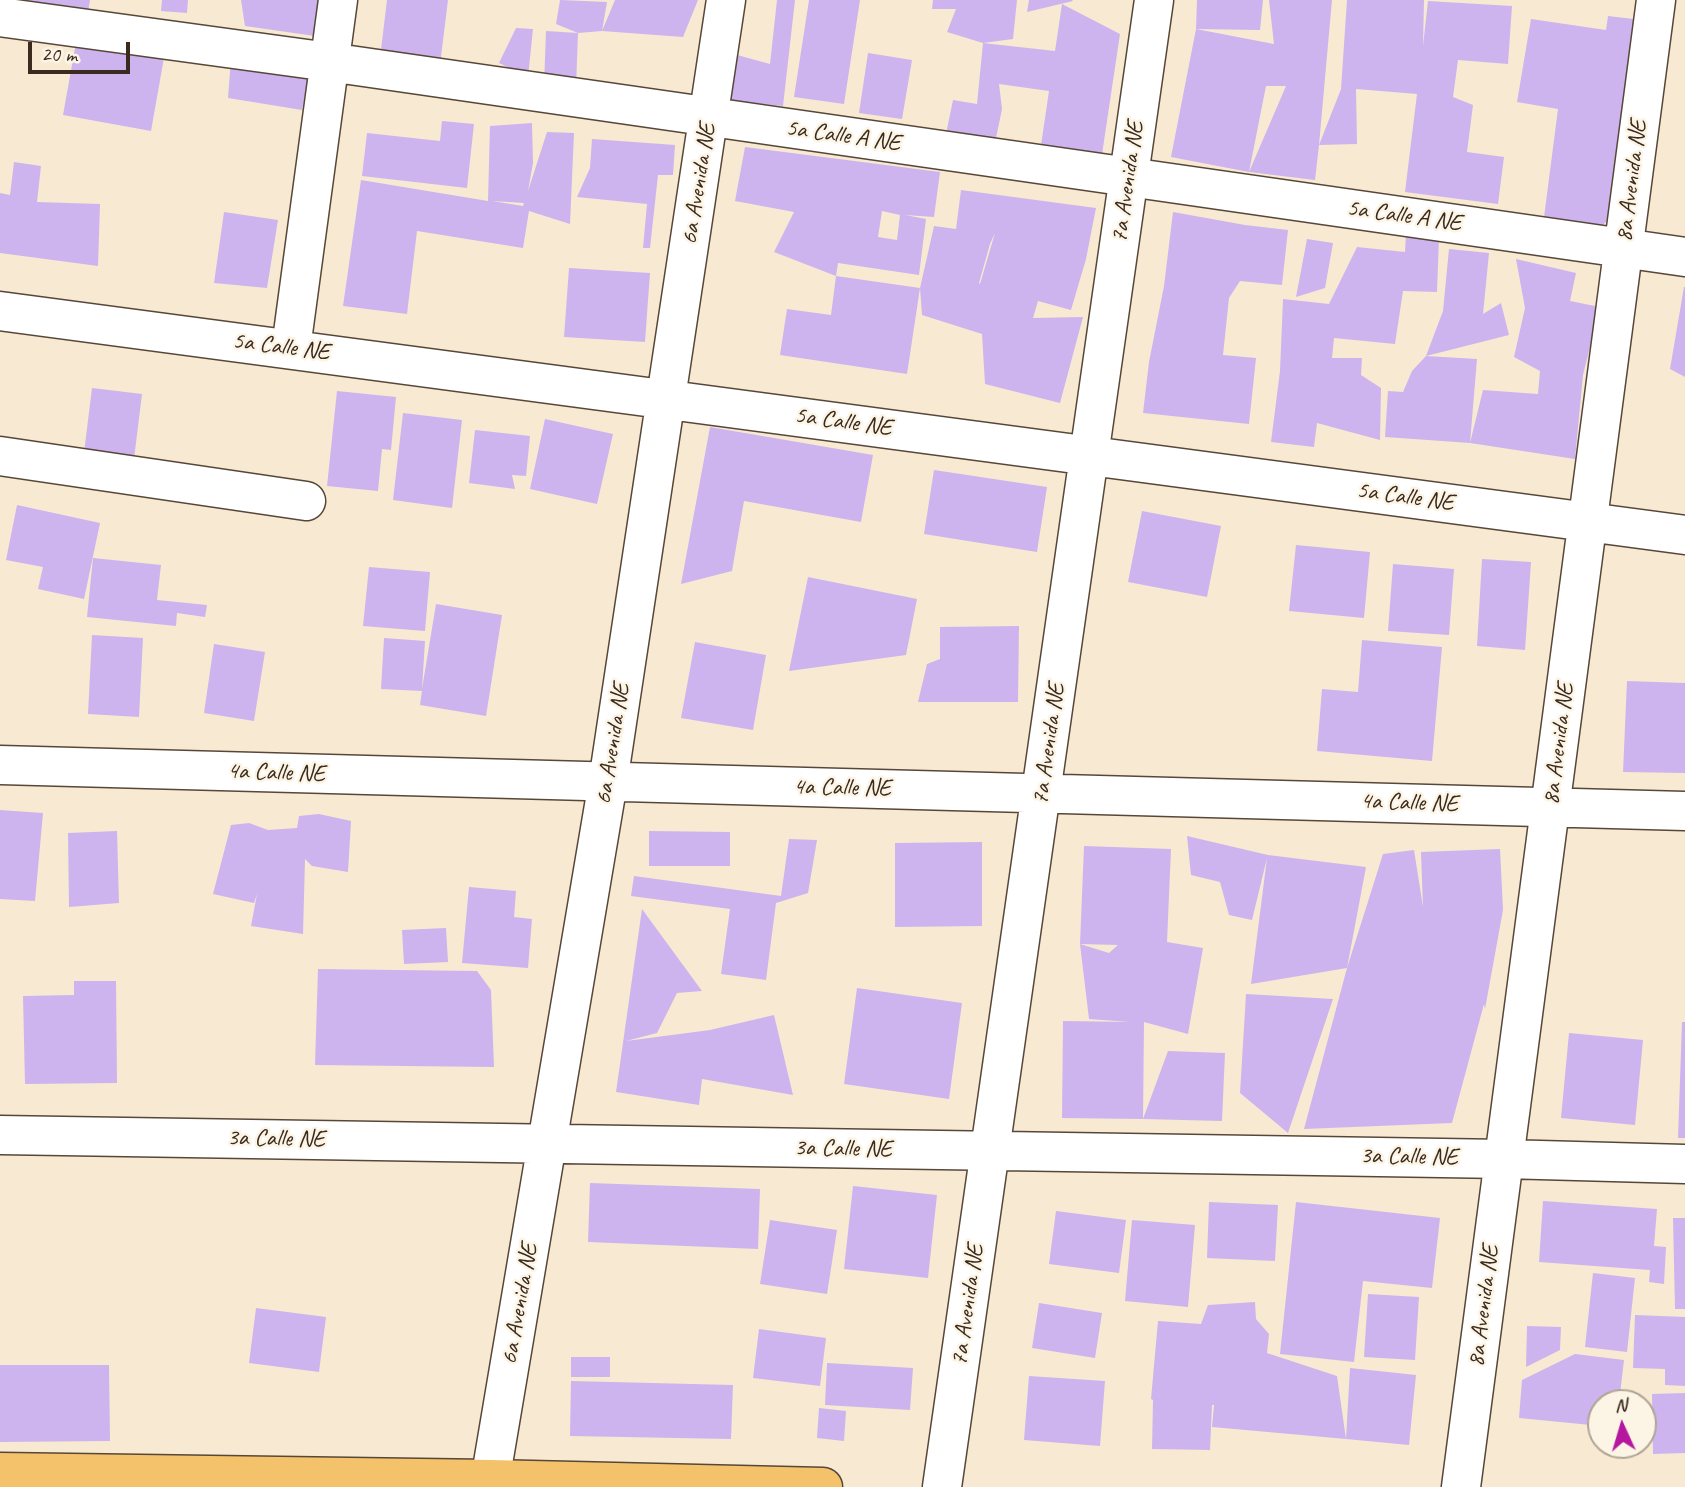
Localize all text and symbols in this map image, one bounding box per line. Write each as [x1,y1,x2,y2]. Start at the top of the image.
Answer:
scale bar [32,28,133,72]
text: 20 m [41,41,77,67]
street label: 5a Calle A NE [784,114,902,158]
street label: 7a Avenida NE [1105,119,1151,245]
street label: 8a Avenida NE [1610,119,1654,243]
street label: 6a Avenida NE [675,121,723,247]
street label: 5a Calle A NE [1345,194,1463,238]
street label: 5a Calle NE [231,327,331,367]
street label: 5a Calle NE [793,401,893,443]
street label: 5a Calle NE [1355,476,1455,518]
street label: 6a Avenida NE [589,681,637,807]
street label: 7a Avenida NE [1026,681,1072,807]
street label: 8a Avenida NE [1537,682,1581,806]
street label: 4a Calle NE [227,757,325,789]
street label: 4a Calle NE [793,773,891,803]
street label: 4a Calle NE [1360,787,1458,819]
street label: 3a Calle NE [227,1124,325,1154]
street label: 3a Calle NE [794,1134,892,1164]
street label: 3a Calle NE [1360,1142,1458,1172]
street label: 6a Avenida NE [495,1241,545,1367]
street label: 7a Avenida NE [945,1242,991,1368]
street label: 8a Avenida NE [1462,1244,1506,1368]
north arrow [1587,1389,1657,1459]
text: N [1614,1393,1627,1417]

